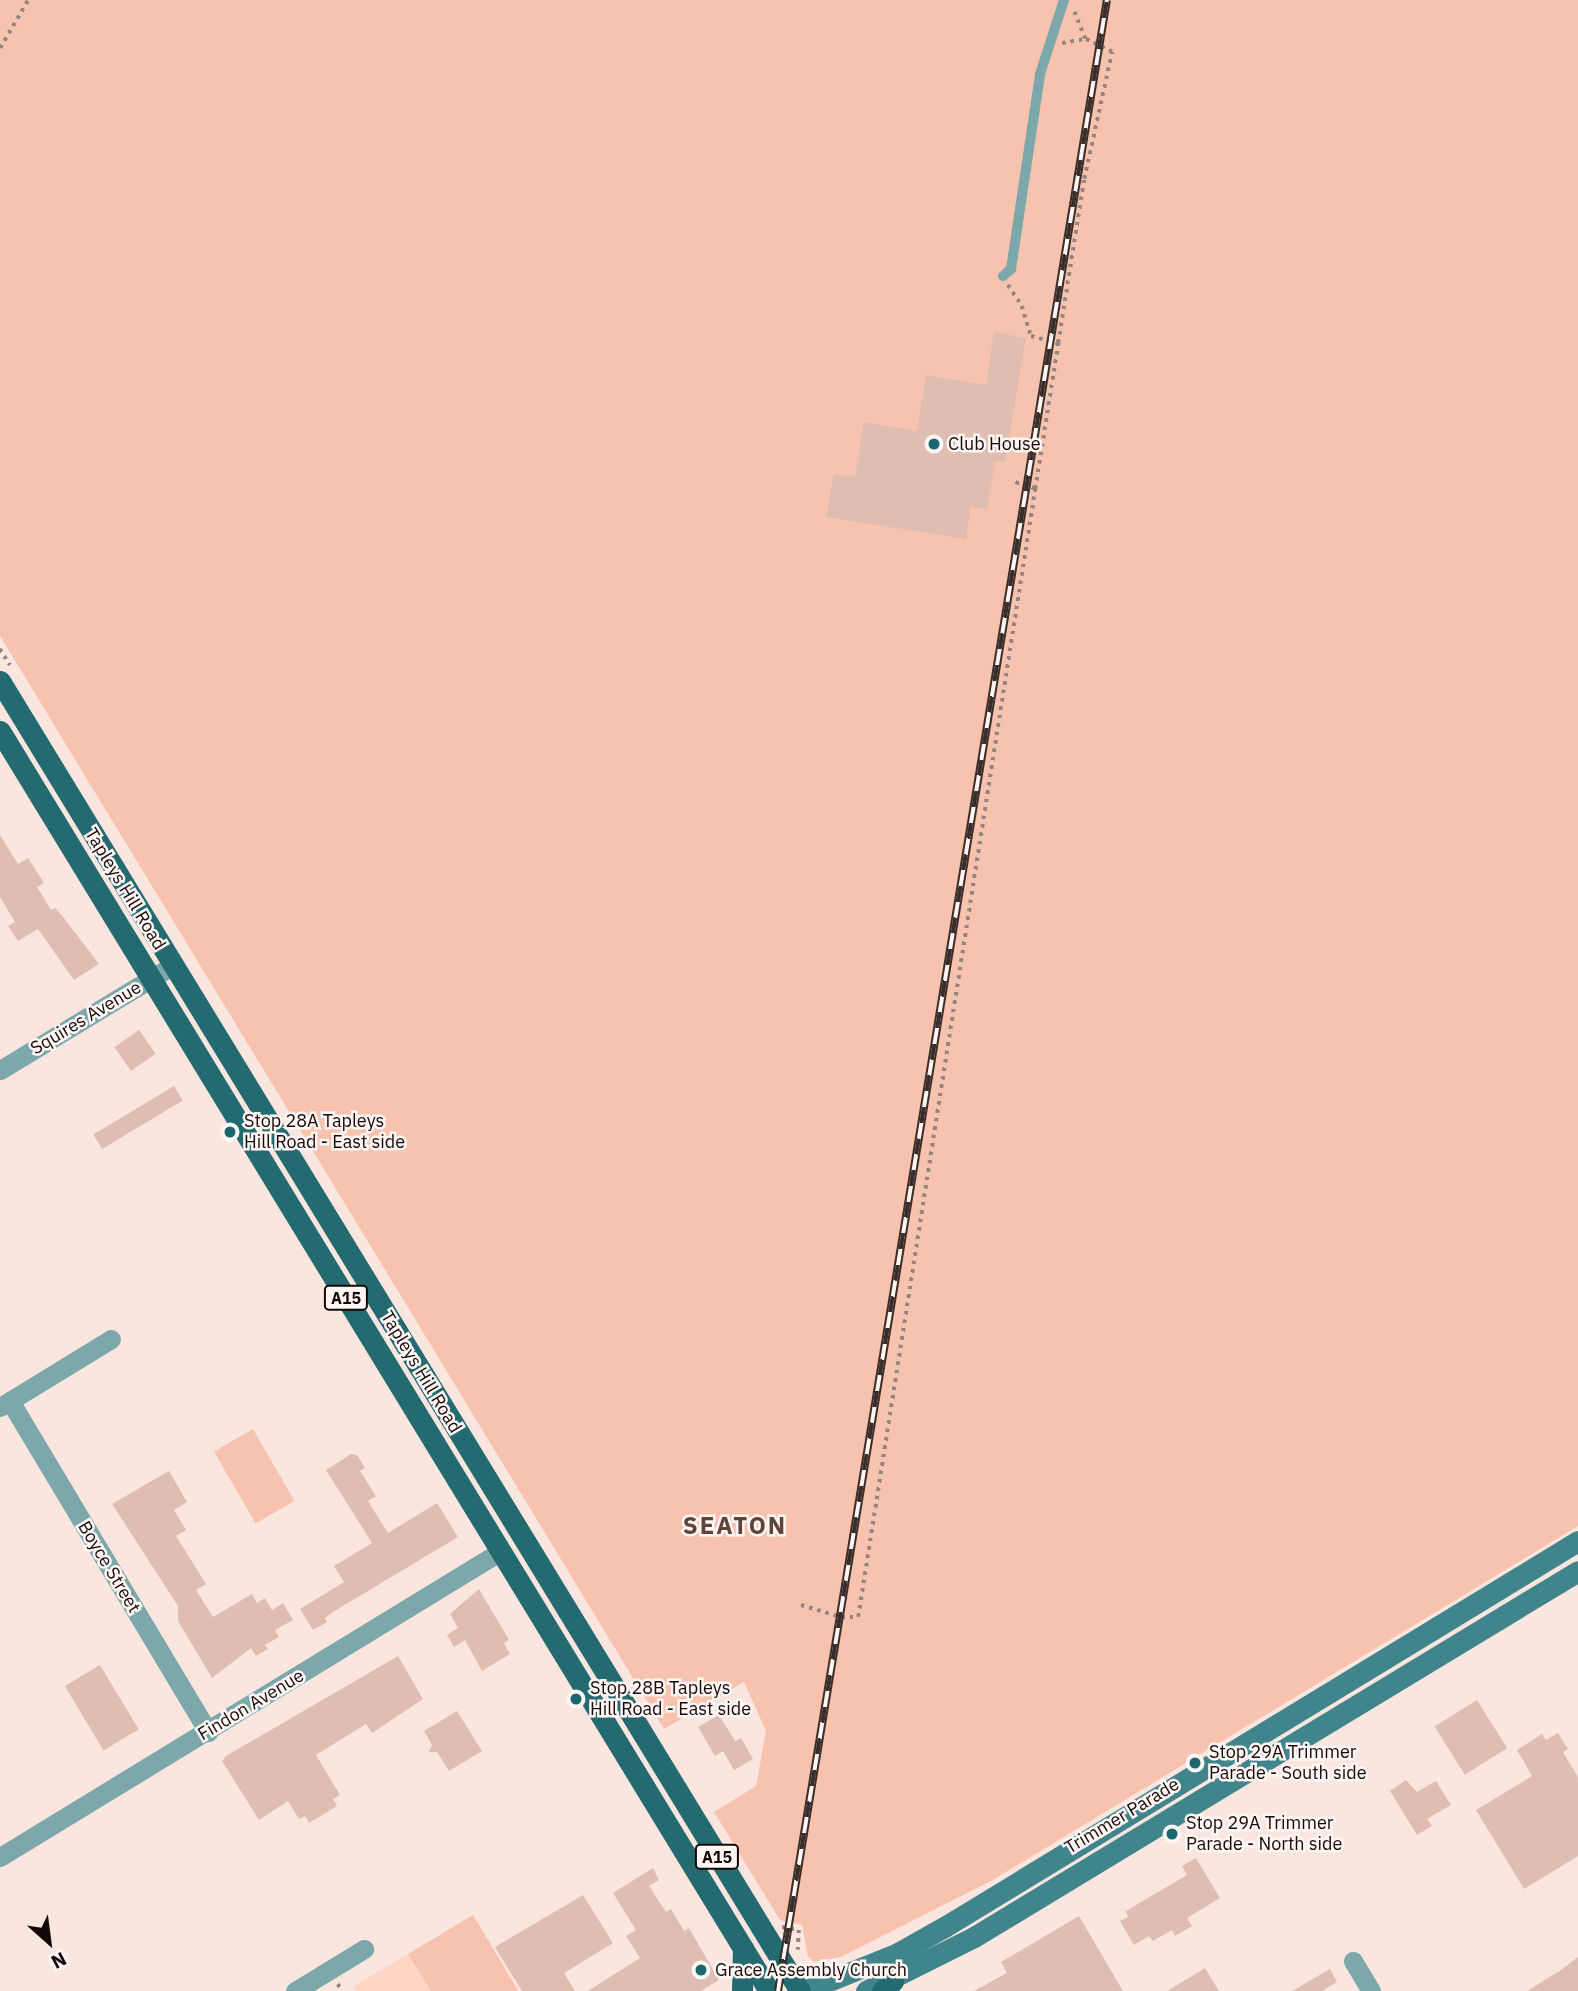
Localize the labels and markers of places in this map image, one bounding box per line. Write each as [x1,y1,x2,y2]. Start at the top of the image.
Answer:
place label: Club House [948,433,1041,455]
marker: Club House [926,436,942,452]
place label: Stop 28A Tapleys Hill Road - East side [244,1111,405,1154]
marker: Stop 28A Tapleys Hill Road - East side [222,1124,238,1140]
place label: Stop 28B Tapleys Hill Road - East side [590,1678,751,1720]
marker: Stop 28B Tapleys Hill Road - East side [568,1691,584,1707]
place label: Stop 29A Trimmer Parade - South side [1209,1742,1367,1784]
marker: Stop 29A Trimmer Parade - South side [1187,1755,1203,1771]
place label: Stop 29A Trimmer Parade - North side [1186,1813,1342,1856]
marker: Stop 29A Trimmer Parade - North side [1164,1826,1180,1842]
place label: Grace Assembly Church [715,1959,907,1981]
marker: Grace Assembly Church [693,1962,709,1978]

